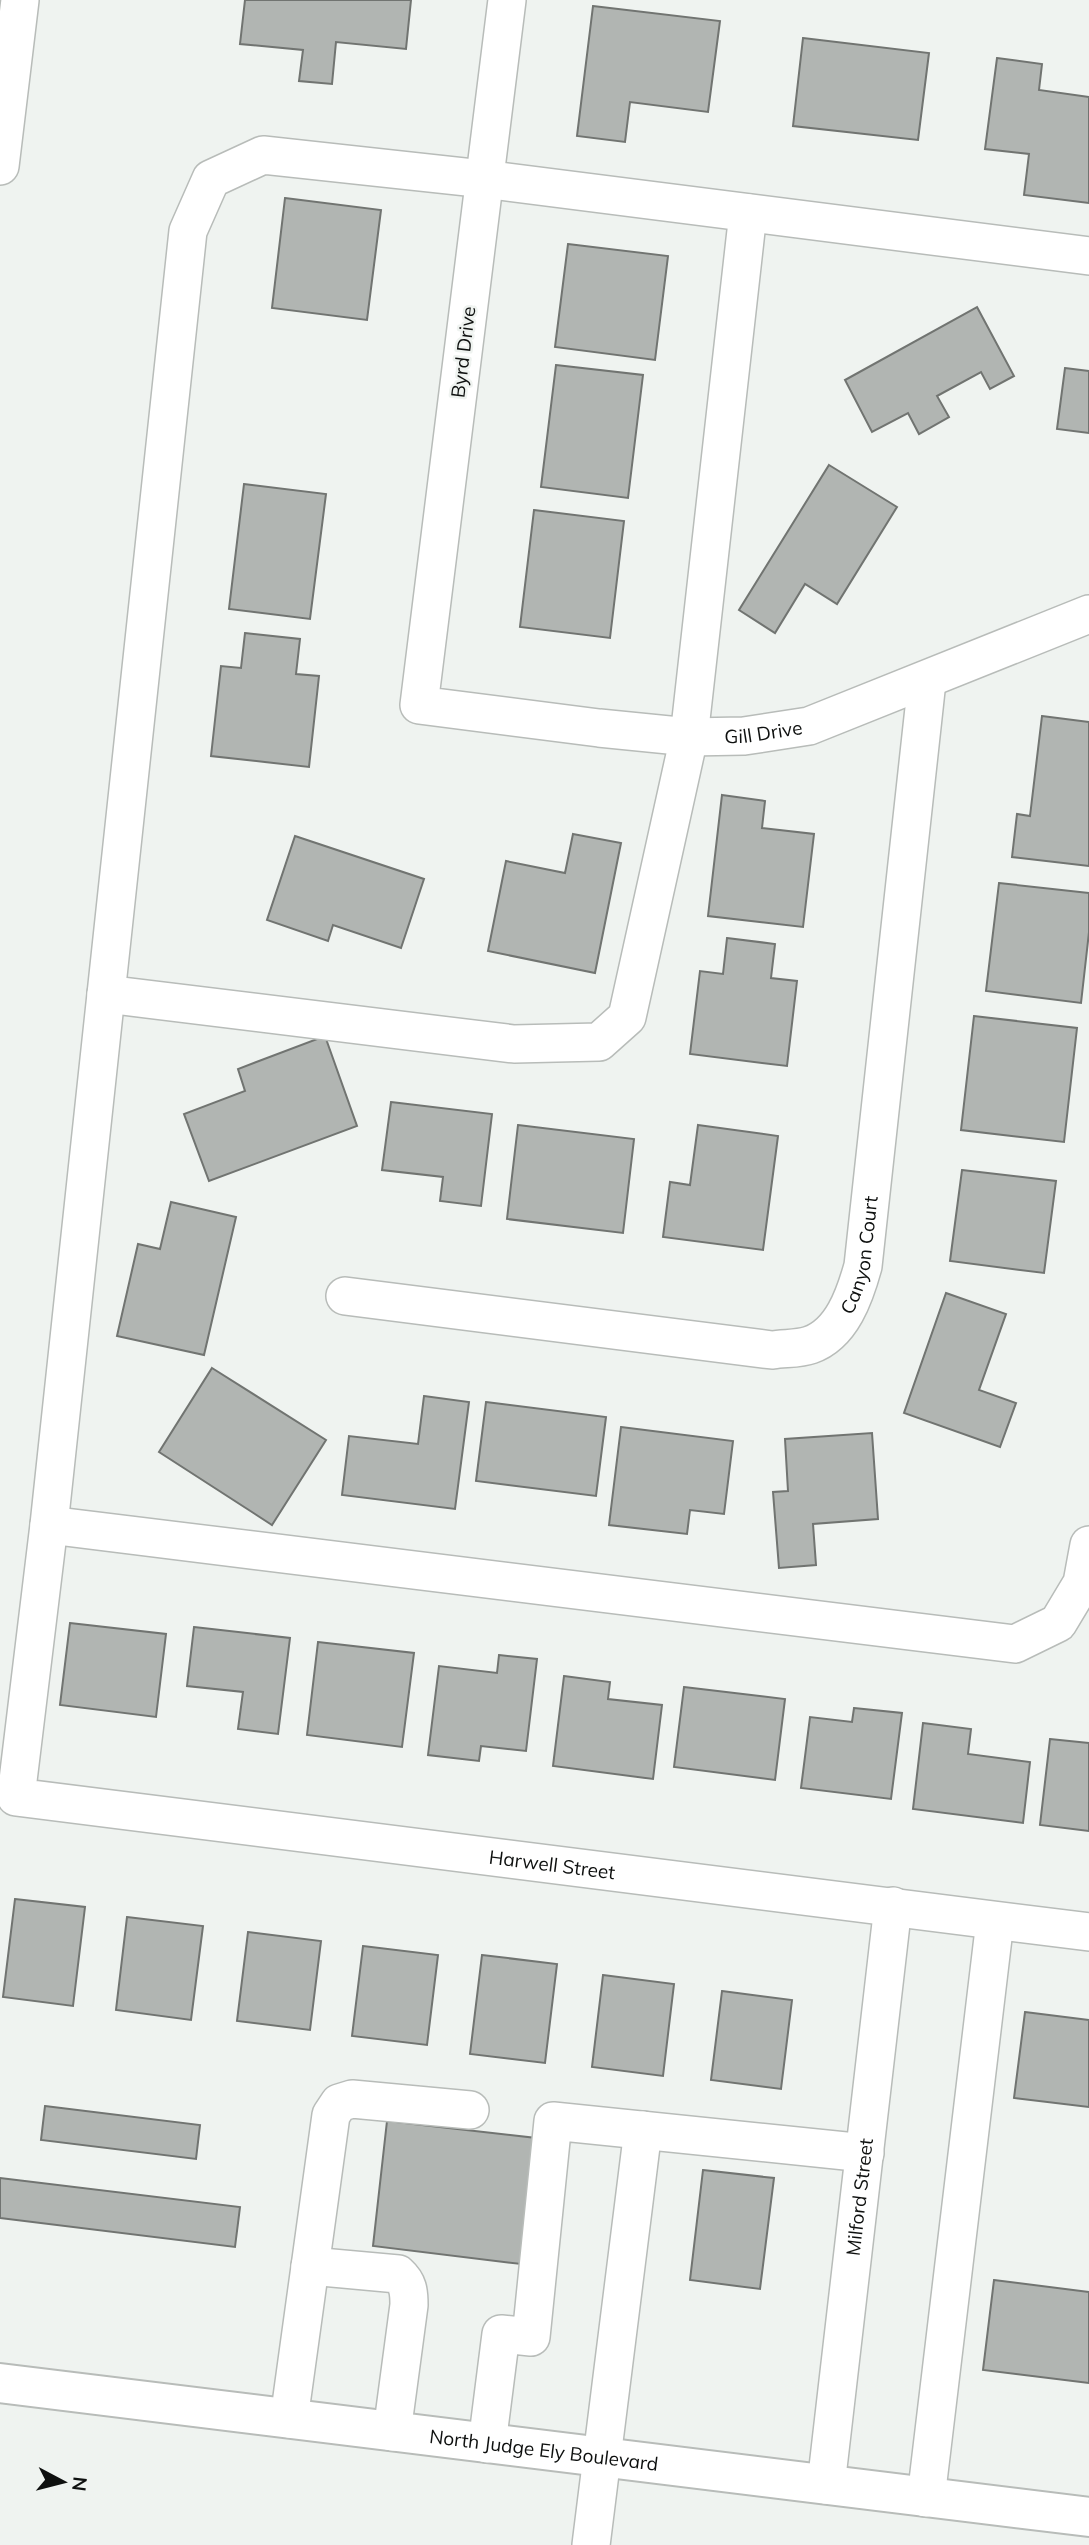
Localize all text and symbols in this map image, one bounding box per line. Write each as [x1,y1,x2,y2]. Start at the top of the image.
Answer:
street label: Byrd Drive [445,305,481,399]
street label: Gill Drive [724,715,804,748]
street label: Canyon Court [835,1194,883,1318]
street label: Harwell Street [488,1845,617,1884]
street label: Milford Street [841,2137,878,2257]
street label: North Judge Ely Boulevard [428,2424,660,2476]
north arrow [28,2447,98,2517]
text: N [67,2475,93,2493]

